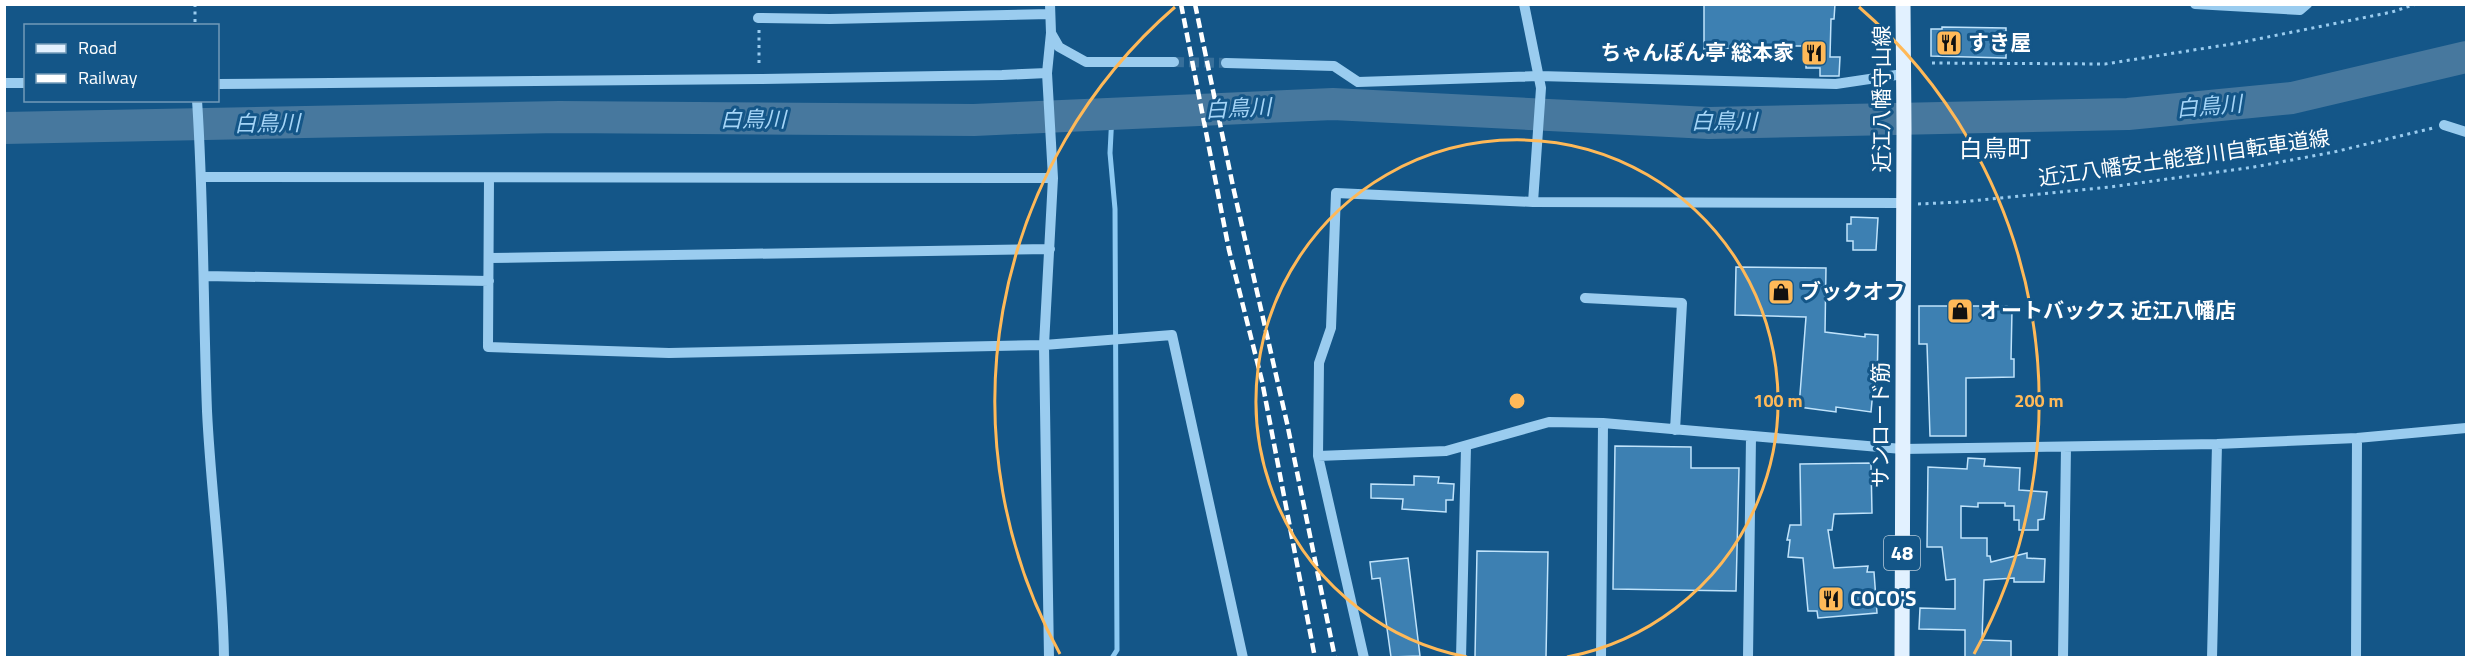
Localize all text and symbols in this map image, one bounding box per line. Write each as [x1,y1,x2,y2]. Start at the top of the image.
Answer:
legend [24,24,219,102]
street label: 近江八幡守山線 [1865,26,1897,173]
place label: すき屋 [1968,26,2031,58]
restaurant icon: すき屋 [1934,28,1964,58]
text: Road [78,34,117,61]
place label: ちゃんぽん亭 総本家 [1600,36,1794,68]
restaurant icon: ちゃんぽん亭 総本家 [1799,38,1829,68]
text: Railway [78,64,138,91]
water label: 白鳥川 [2175,86,2245,126]
water label: 白鳥川 [1204,89,1274,127]
water label: 白鳥川 [720,102,788,136]
water label: 白鳥川 [1691,104,1759,138]
water label: 白鳥川 [234,105,302,141]
street label: 近江八幡安土能登川自転車道線 [2036,121,2332,193]
district label: 白鳥町 [1959,130,2031,166]
place label: ブックオフ [1800,275,1905,307]
shop icon: ブックオフ [1766,277,1796,307]
place label: オートバックス 近江八幡店 [1980,294,2236,326]
shop icon: オートバックス 近江八幡店 [1945,296,1975,326]
street label: サンロード筋 [1864,362,1896,488]
text: 100 m [1753,387,1803,414]
text: 200 m [2014,387,2064,414]
centre of rings [1507,391,1527,411]
road number: 48 [1884,536,1920,570]
place label: COCO'S [1850,582,1916,614]
restaurant icon: COCO'S [1816,584,1846,614]

